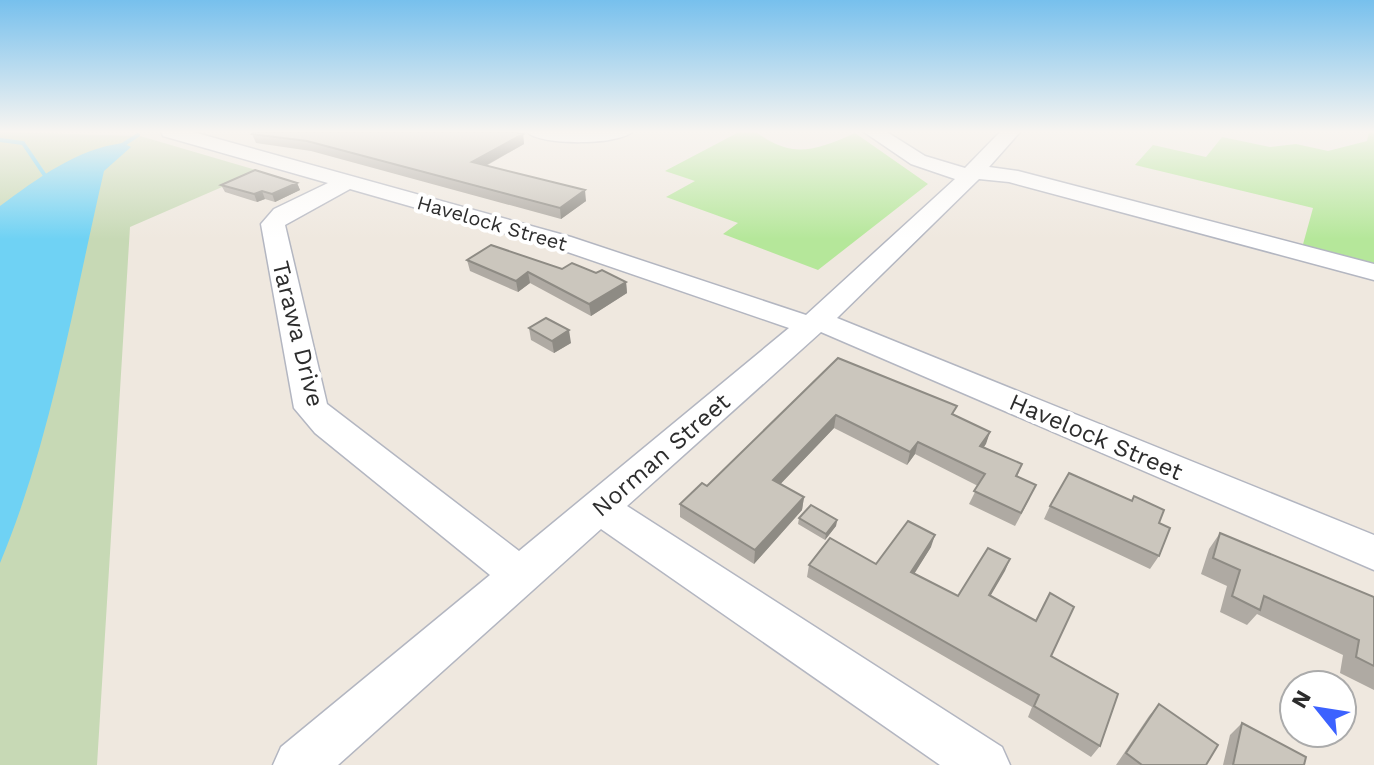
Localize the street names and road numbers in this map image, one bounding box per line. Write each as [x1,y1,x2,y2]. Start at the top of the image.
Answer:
street label: Havelock Street [414,190,570,256]
street label: Tarawa Drive [266,258,330,410]
street label: Norman Street [586,388,736,522]
street label: Havelock Street [1005,388,1187,486]

